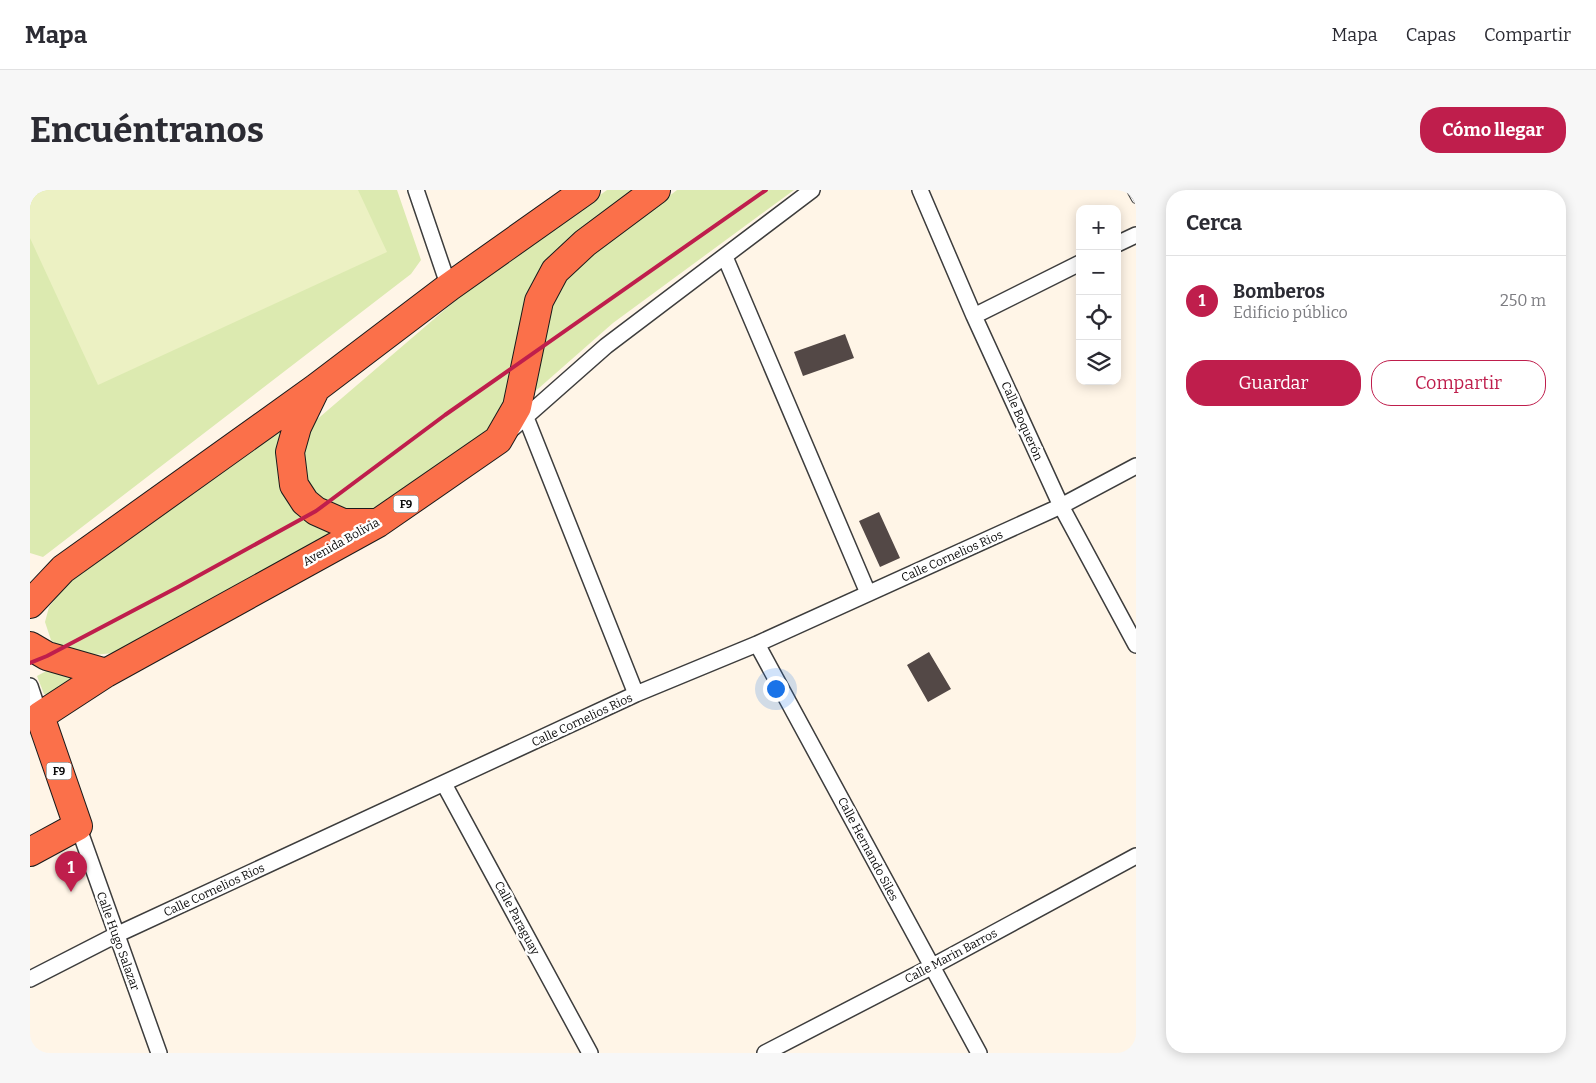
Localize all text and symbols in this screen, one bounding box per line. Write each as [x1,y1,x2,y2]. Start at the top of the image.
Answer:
text: Mapa [25,21,87,49]
text: Mapa [1332,24,1378,46]
text: Capas [1406,24,1456,46]
text: Compartir [1484,24,1571,46]
button: Cómo llegar [1420,107,1566,153]
text: Encuéntranos [30,109,264,151]
map controls [1076,205,1121,385]
button: + [1076,205,1121,250]
text: Cerca [1186,210,1242,236]
button: − [1076,250,1121,295]
text: Bomberos [1233,280,1325,303]
text: 1 [1199,291,1205,310]
text: 250 m [1500,291,1546,310]
button: locate [1076,295,1121,340]
text: Edificio público [1233,303,1348,322]
button: layers [1076,340,1121,385]
button: Guardar [1186,360,1361,406]
button: Compartir [1371,360,1546,406]
street label: Calle Boquerón [998,379,1046,463]
road number: F9 [394,496,418,512]
street label: Avenida Bolivia [300,515,382,569]
street label: Calle Cornelios Rios [899,527,1005,585]
your location [763,676,789,702]
street label: Calle Cornelios Rios [529,690,635,749]
road number: F9 [46,762,72,780]
street label: Calle Hernando Siles [835,795,901,903]
pin: 1 [55,851,87,892]
street label: Calle Cornelios Rios [161,860,267,919]
street label: Calle Paraguay [492,879,543,958]
street label: Calle Hugo Salazar [94,890,143,993]
street label: Calle Marin Barros [902,926,1000,986]

